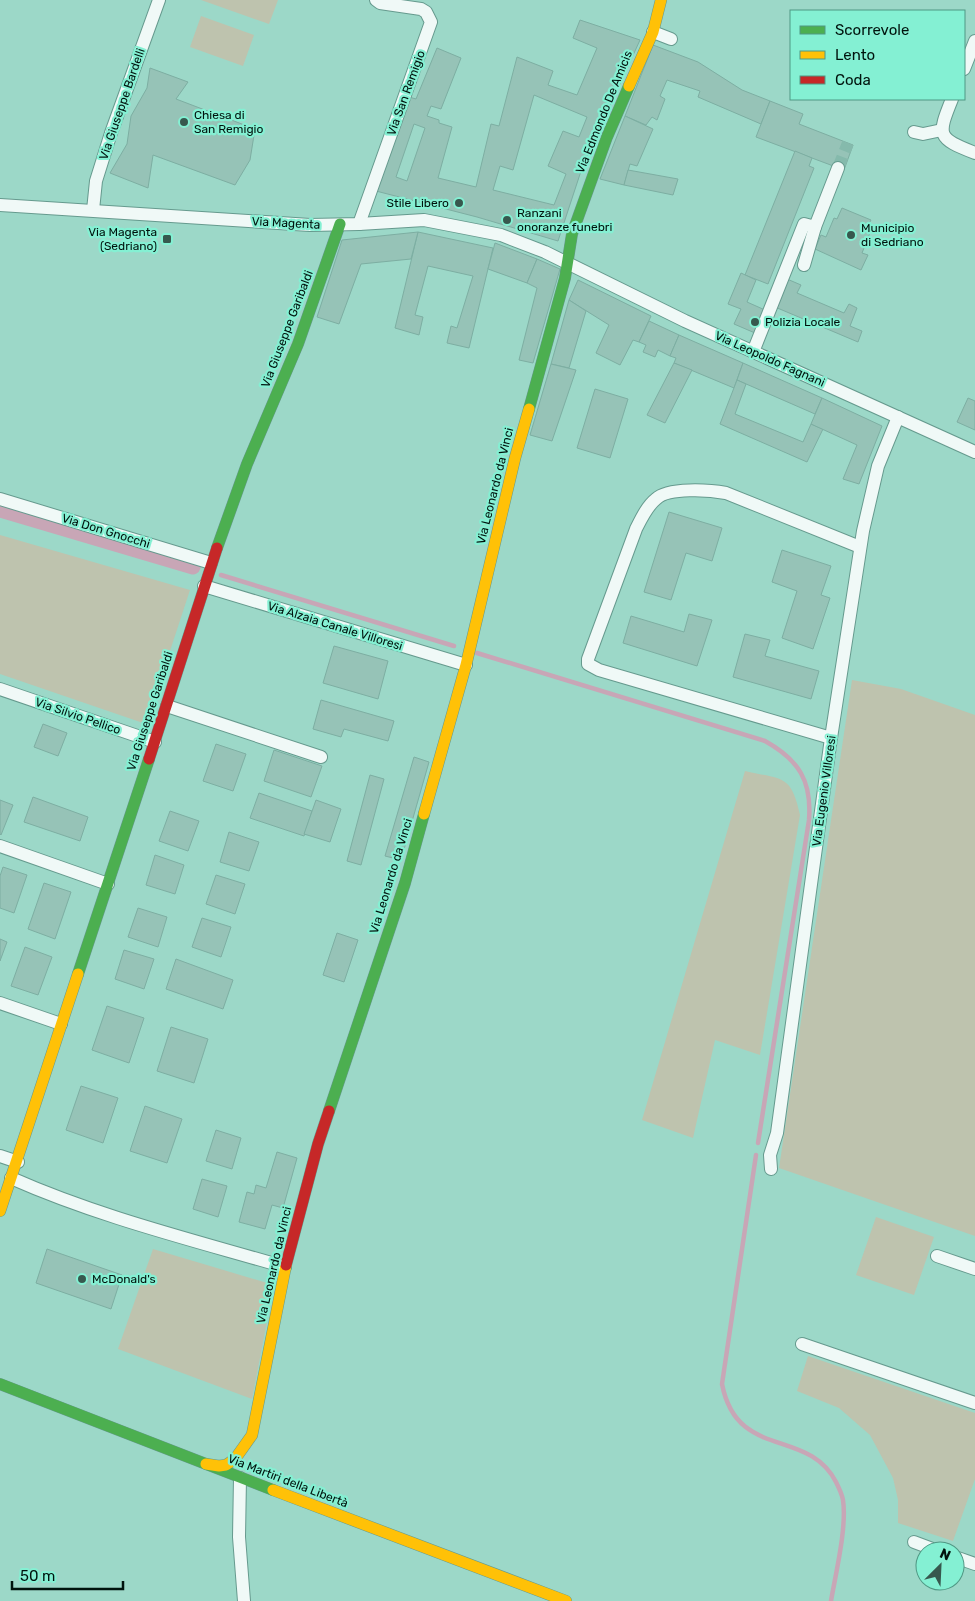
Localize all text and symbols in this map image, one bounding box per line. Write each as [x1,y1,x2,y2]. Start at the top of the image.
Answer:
legend [790,10,965,100]
text: Scorrevole [835,21,909,39]
street label: Via Giuseppe Bardelli [96,46,148,162]
text: Lento [835,46,875,64]
street label: Via San Remigio [384,48,428,138]
street label: Via Edmondo De Amicis [573,49,635,175]
text: Coda [835,71,871,89]
place label: Chiesa di San Remigio [194,108,263,136]
marker: Chiesa di San Remigio [178,116,190,128]
place label: Stile Libero [387,196,449,210]
marker: Stile Libero [453,197,465,209]
place label: Ranzani onoranze funebri [517,206,612,234]
street label: Via Magenta [251,214,321,232]
marker: Ranzani onoranze funebri [501,214,513,226]
place label: Municipio di Sedriano [861,221,924,249]
place label: Via Magenta (Sedriano) [88,225,157,253]
marker: Municipio di Sedriano [845,229,857,241]
marker: Via Magenta (Sedriano) [161,233,173,245]
street label: Via Giuseppe Garibaldi [258,268,316,390]
place label: Polizia Locale [765,315,841,329]
marker: Polizia Locale [749,316,761,328]
street label: Via Leopoldo Fagnani [713,328,827,390]
street label: Via Leonardo da Vinci [474,426,516,546]
street label: Via Don Gnocchi [60,511,152,551]
street label: Via Alzaia Canale Villoresi [266,599,404,653]
street label: Via Giuseppe Garibaldi [124,650,176,772]
street label: Via Silvio Pellico [33,695,123,737]
street label: Via Eugenio Villoresi [809,735,839,847]
street label: Via Leonardo da Vinci [367,817,415,935]
street label: Via Leonardo da Vinci [254,1205,294,1325]
place label: McDonald's [92,1272,156,1286]
marker: McDonald's [76,1273,88,1285]
street label: Via Martiri della Libertà [226,1452,350,1510]
north arrow [915,1541,965,1591]
text: N [937,1545,953,1564]
scale bar [12,1558,124,1590]
text: 50 m [20,1567,55,1585]

